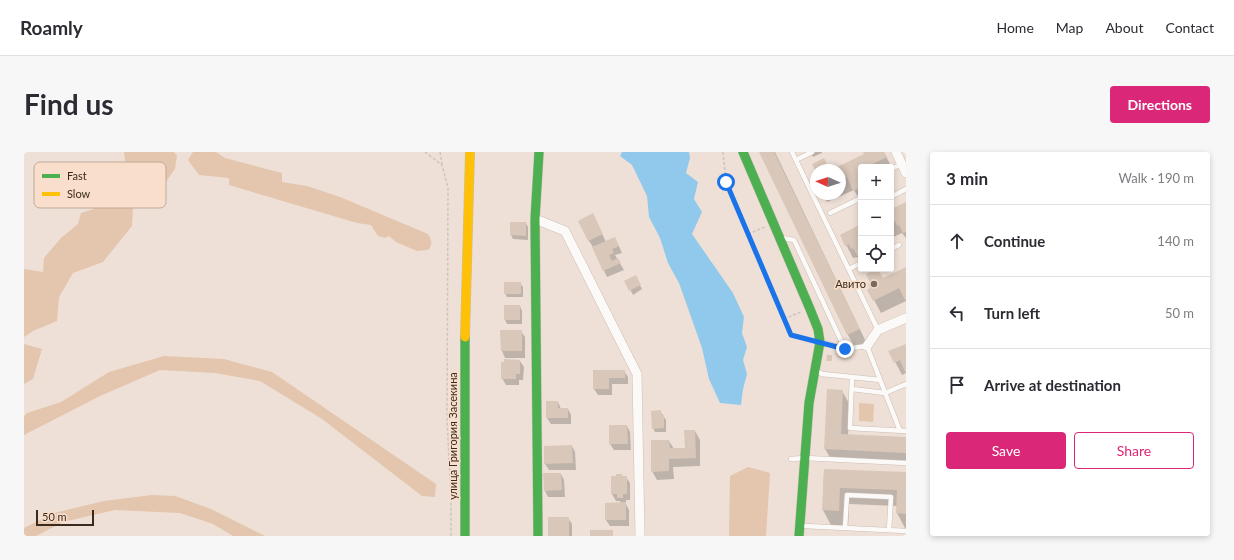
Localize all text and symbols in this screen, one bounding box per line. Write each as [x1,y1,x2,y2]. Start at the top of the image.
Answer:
text: Roamly [20,16,83,39]
text: Home [996,19,1034,36]
text: Map [1056,19,1083,36]
text: About [1105,19,1143,36]
text: Contact [1165,19,1214,36]
button: Directions [1110,86,1210,123]
text: Find us [24,87,114,121]
legend [34,162,166,208]
north arrow [810,164,846,200]
map controls [858,164,894,272]
button: + [858,164,894,200]
text: 3 min [946,168,988,189]
text: Fast [67,169,87,182]
text: Walk · 190 m [1118,170,1194,186]
route start [717,173,735,191]
text: Slow [67,187,91,200]
button: − [858,200,894,236]
icon: ahead [946,230,968,252]
text: Continue [984,232,1045,250]
text: 140 m [1157,233,1194,249]
button: locate [858,236,894,272]
place label: Авито [835,277,866,290]
marker: Авито [869,279,879,289]
icon: left [946,302,968,324]
text: Turn left [984,304,1040,322]
text: 50 m [1165,305,1194,321]
route end [836,340,854,358]
street label: улица Григория Засекина [446,372,459,500]
icon: arrive [946,374,968,396]
text: Arrive at destination [984,376,1121,394]
button: Save [946,432,1066,469]
button: Share [1074,432,1194,469]
scale bar [36,508,94,527]
text: 50 m [42,510,67,523]

